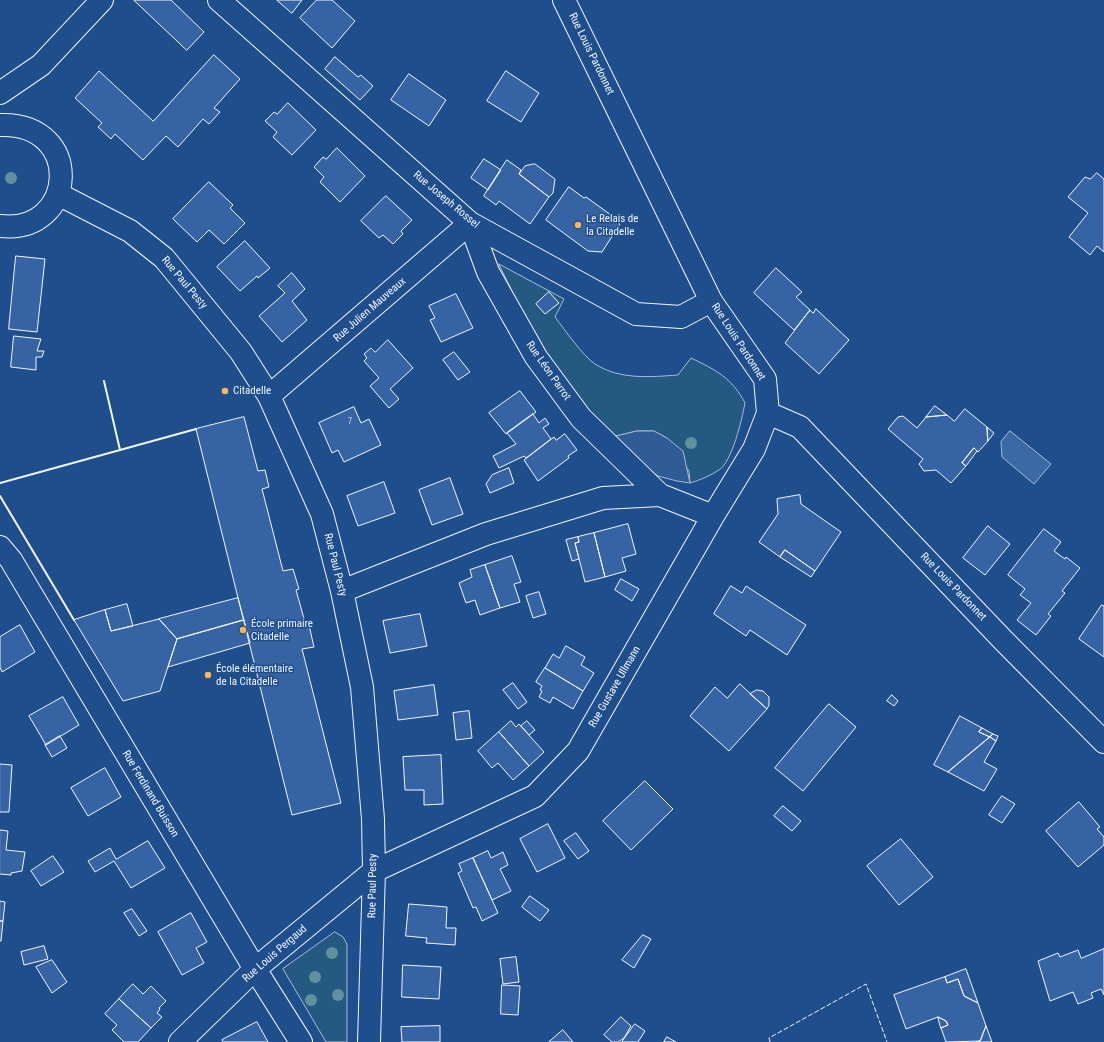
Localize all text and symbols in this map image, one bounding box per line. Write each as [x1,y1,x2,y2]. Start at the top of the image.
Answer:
street label: Rue Louis Pardonnet [565,11,617,97]
street label: Rue Joseph Rossel [410,169,482,231]
place label: Le Relais de la Citadelle [586,212,638,238]
marker: Le Relais de la Citadelle [573,220,583,230]
street label: Rue Paul Pesty [158,254,210,312]
street label: Rue Julien Mauveaux [331,275,409,345]
street label: Rue Louis Pardonnet [708,301,768,383]
street label: Rue Léon Parrot [523,339,573,403]
place label: Citadelle [233,384,271,398]
marker: Citadelle [220,386,230,396]
house number: 7 [348,417,352,427]
street label: Rue Paul Pesty [321,532,349,598]
street label: Rue Louis Pardonnet [917,550,989,624]
place label: École primaire Citadelle [251,617,313,643]
marker: École primaire Citadelle [238,625,248,635]
street label: Rue Gustave Ullmann [586,644,644,730]
place label: École élémentaire de la Citadelle [216,662,293,688]
marker: École élémentaire de la Citadelle [203,670,213,680]
street label: Rue Ferdinand Buisson [119,748,181,840]
street label: Rue Paul Pesty [366,854,380,918]
street label: Rue Louis Pergaud [240,922,310,986]

